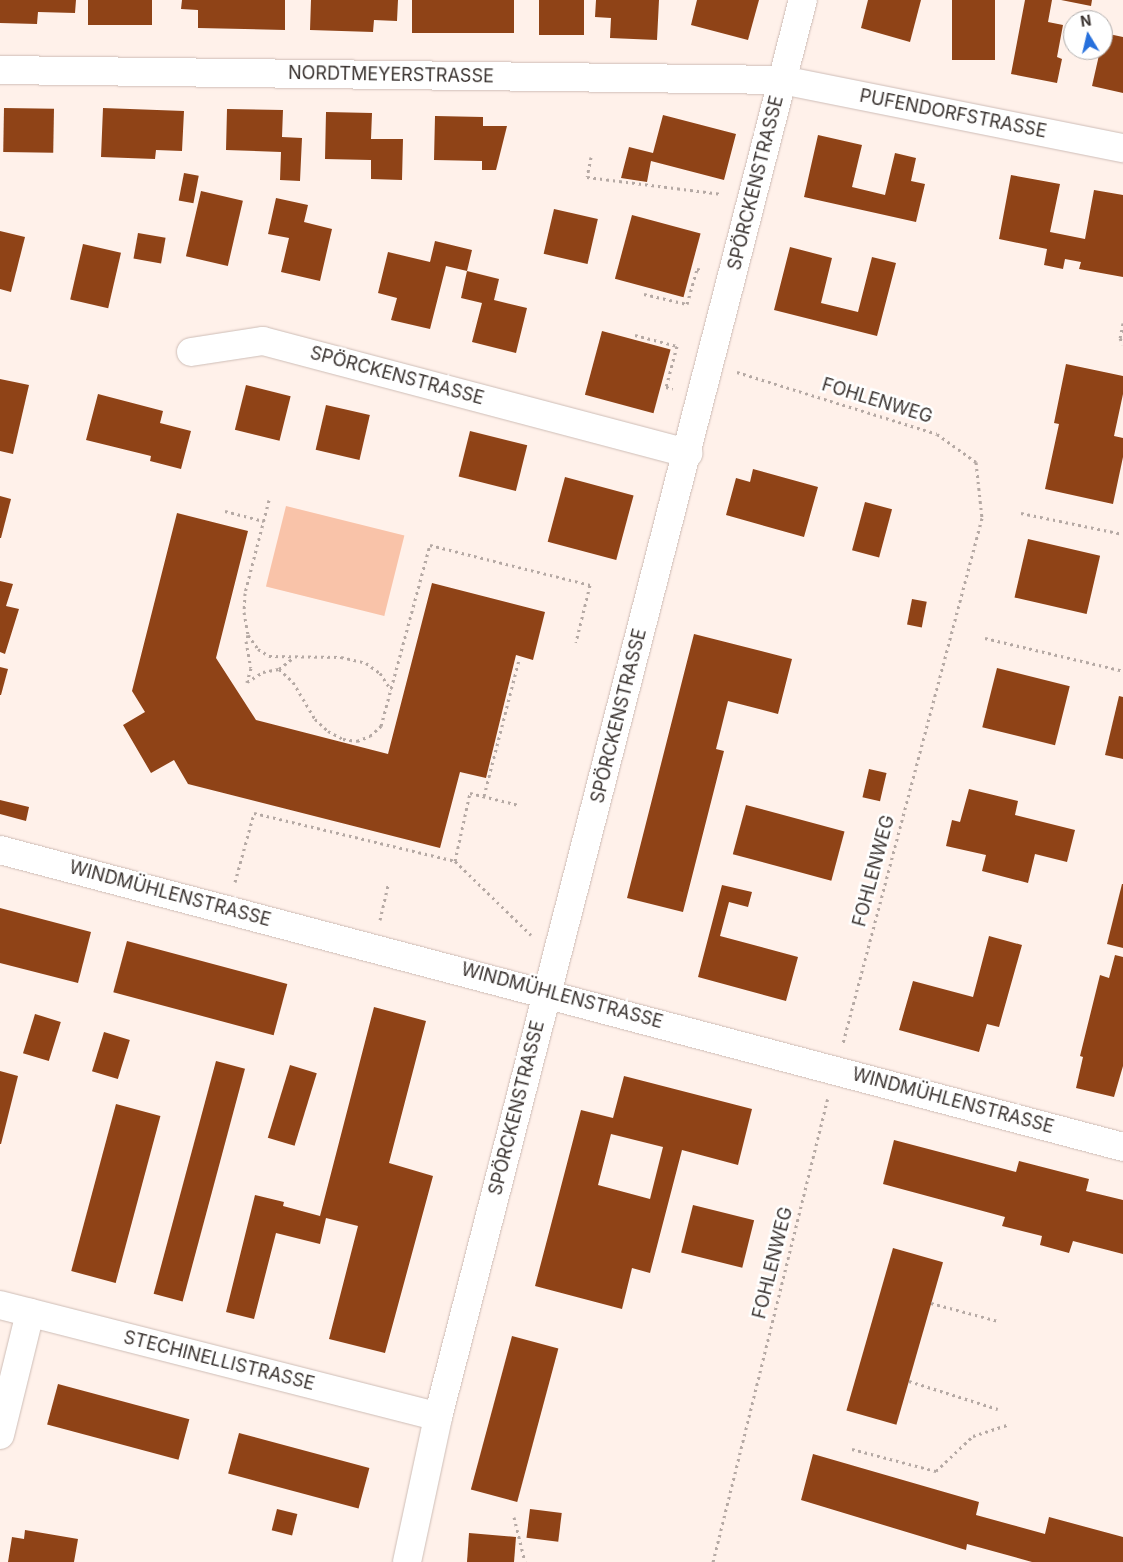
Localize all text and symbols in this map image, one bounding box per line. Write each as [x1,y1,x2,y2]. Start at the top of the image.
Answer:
north arrow [1063,10,1113,60]
text: N [1079,11,1092,30]
street label: NORDTMEYERSTRASSE [288,62,494,88]
street label: PUFENDORFSTRASSE [858,85,1048,143]
street label: SPÖRCKENSTRASSE [724,93,788,273]
street label: SPÖRCKENSTRASSE [308,342,486,410]
street label: FOHLENWEG [819,374,935,428]
street label: SPÖRCKENSTRASSE [587,626,651,806]
street label: FOHLENWEG [849,813,899,929]
street label: WINDMÜHLENSTRASSE [67,857,273,931]
street label: WINDMÜHLENSTRASSE [459,959,665,1033]
street label: SPÖRCKENSTRASSE [485,1018,549,1198]
street label: WINDMÜHLENSTRASSE [850,1064,1056,1138]
street label: FOHLENWEG [749,1205,797,1321]
street label: STECHINELLISTRASSE [121,1327,317,1395]

